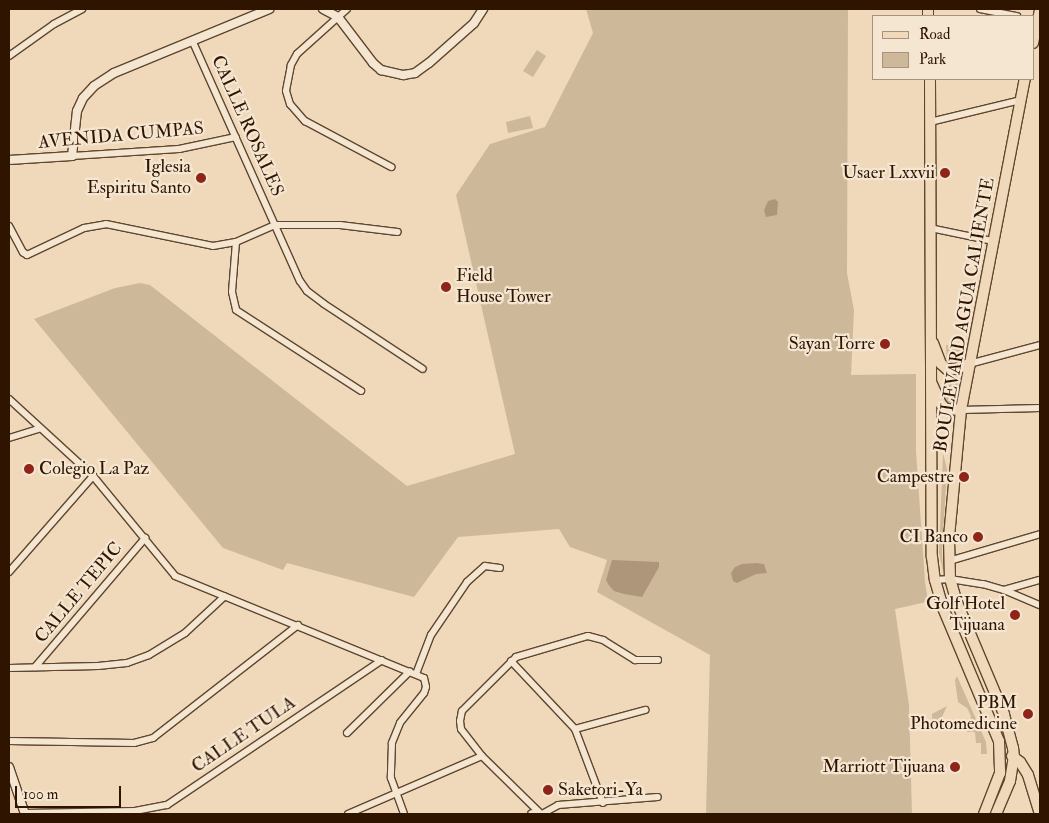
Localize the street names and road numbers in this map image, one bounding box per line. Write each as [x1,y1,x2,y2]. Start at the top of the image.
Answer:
street label: CALLE ROSALES [206,52,288,200]
street label: AVENIDA CUMPAS [37,118,205,154]
street label: BOULEVARD AGUA CALIENTE [930,176,1000,454]
street label: CALLE TEPIC [31,538,127,648]
street label: CALLE TULA [188,692,300,778]

